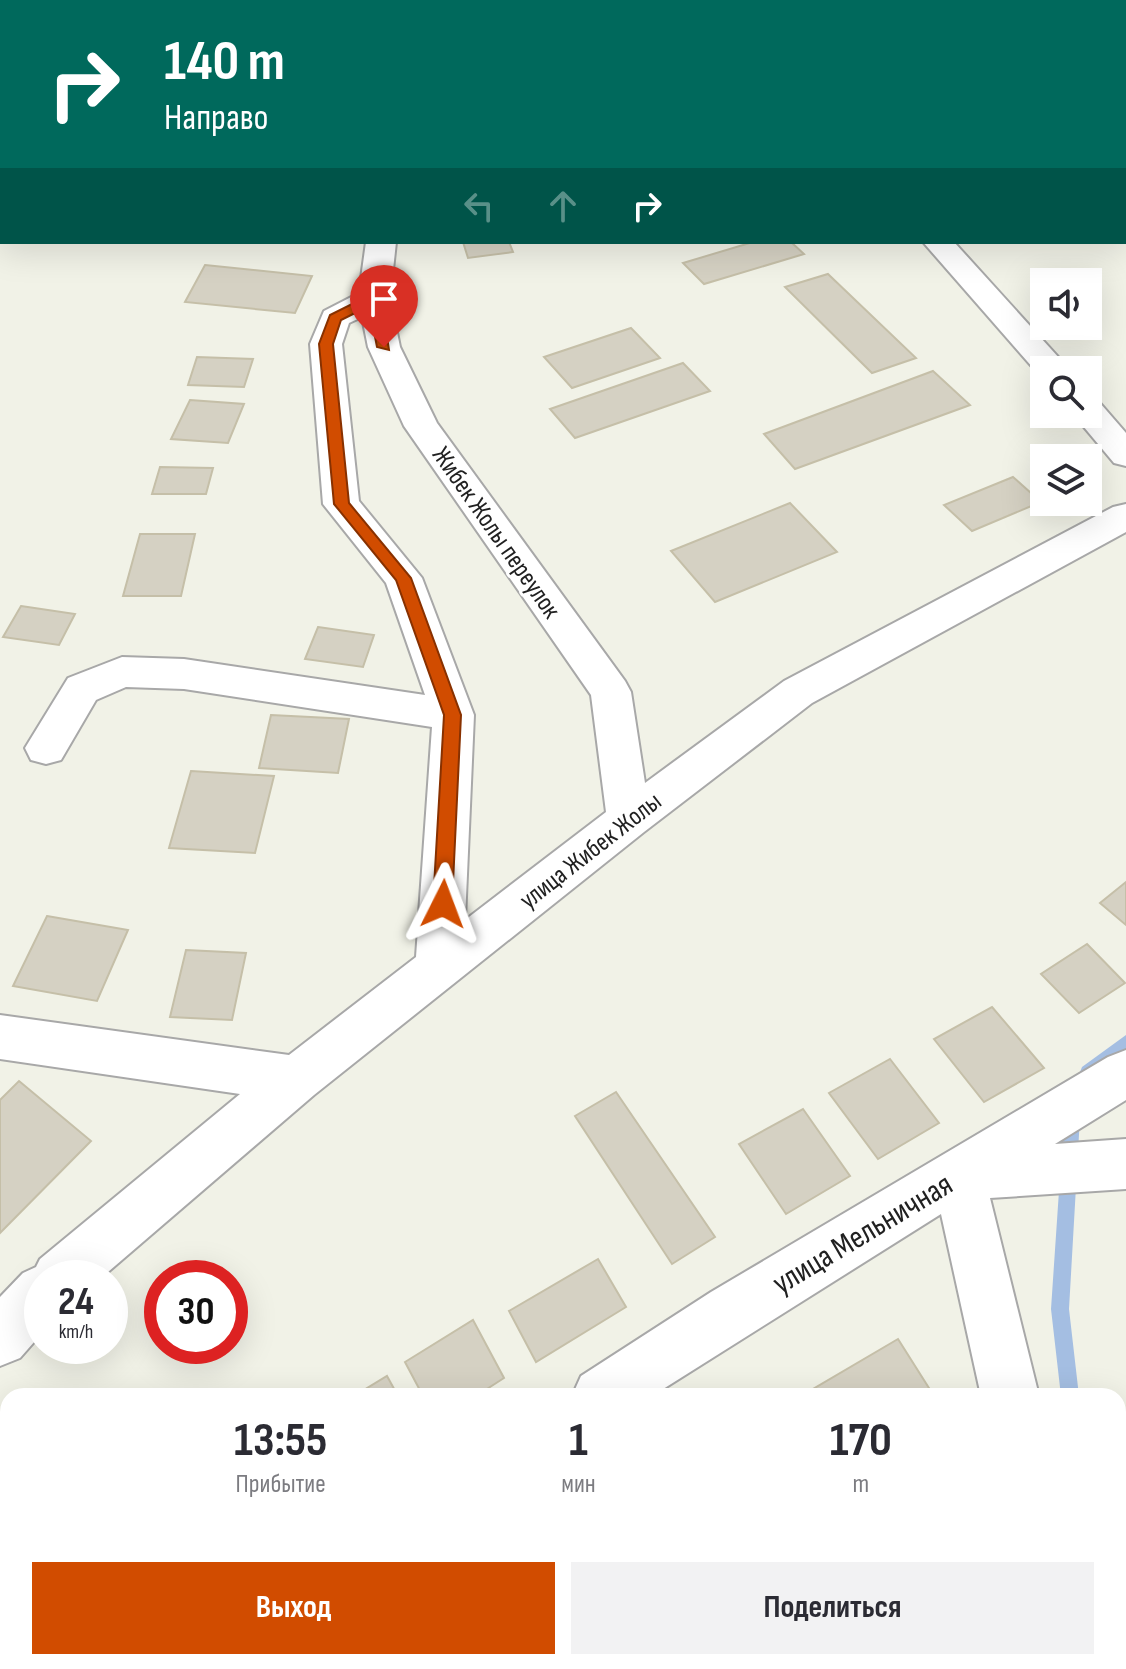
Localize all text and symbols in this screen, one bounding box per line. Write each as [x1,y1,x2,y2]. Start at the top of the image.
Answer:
text: 140 m [164,29,285,96]
icon: right [32,32,136,136]
text: Направо [164,97,268,140]
icon: left [457,184,501,228]
icon: ahead [541,184,585,228]
icon: right [625,184,669,228]
pin [350,265,418,347]
map controls [1030,268,1102,516]
button: sound [1030,268,1102,340]
icon: arrive [362,277,406,321]
button: search [1030,356,1102,428]
street label: Жибек Жолы переулок [425,441,567,625]
button: layers [1030,444,1102,516]
street label: улица Жибек Жолы [514,786,668,916]
position arrow [401,862,485,946]
street label: улица Мельничная [766,1165,960,1303]
speed limit sign: 30 [144,1260,248,1364]
text: 24 [58,1278,94,1326]
text: km/h [59,1320,93,1344]
text: 13:55 [234,1412,327,1469]
text: 1 [569,1412,588,1469]
text: 170 [830,1412,892,1469]
text: Прибытие [236,1469,326,1500]
text: мин [561,1469,596,1500]
text: m [852,1469,869,1500]
button: Выход [32,1562,555,1654]
button: Поделиться [571,1562,1094,1654]

